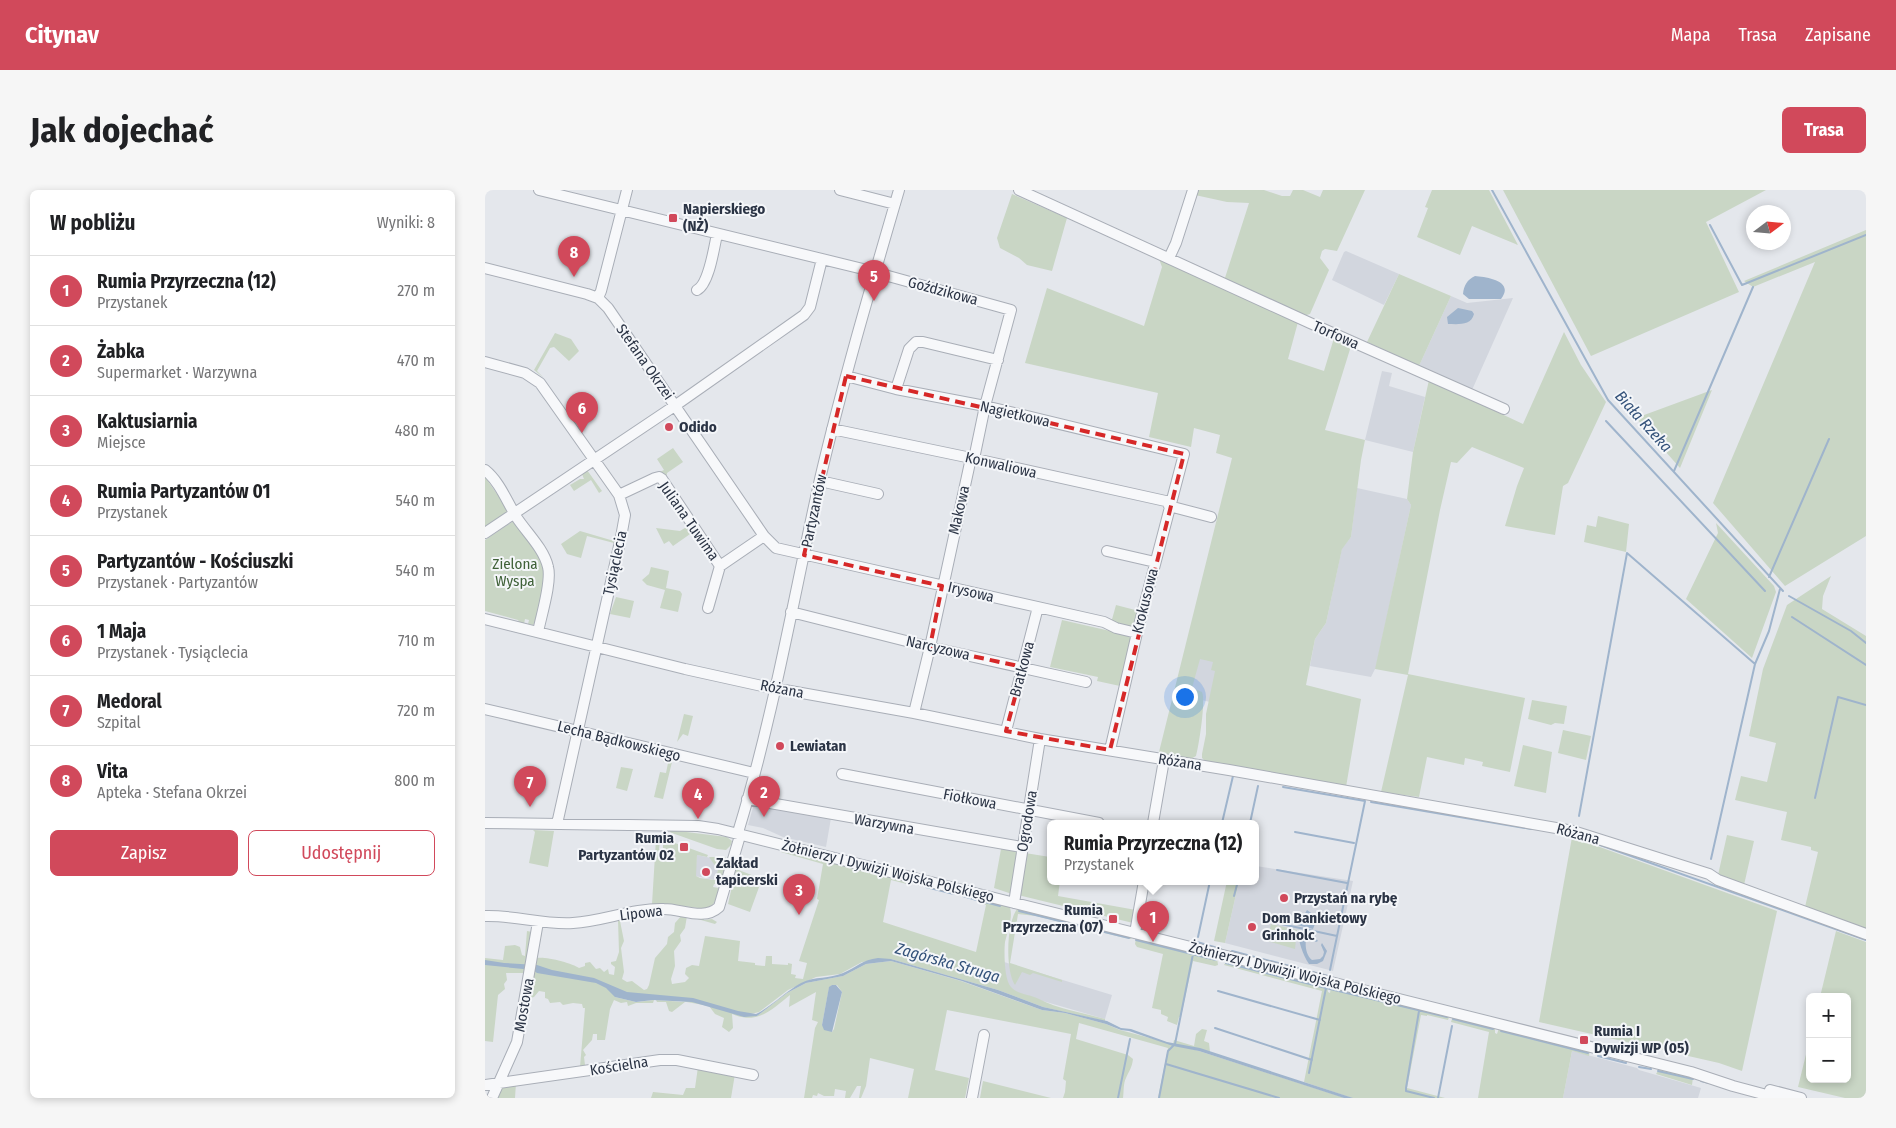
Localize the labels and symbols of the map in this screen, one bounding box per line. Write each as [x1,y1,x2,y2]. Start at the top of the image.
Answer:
place label: Napierskiego (NŻ) [683,200,765,235]
north arrow [1746,205,1791,250]
marker: Napierskiego (NŻ) [667,212,679,224]
pin: 8 [558,236,590,277]
pin: 5 [858,260,890,301]
street label: Goździkowa [906,273,980,309]
street label: Torfowa [1310,317,1362,353]
street label: Stefana Okrzei [612,321,678,403]
water label: Biała Rzeka [1611,387,1676,456]
pin: 6 [566,392,598,433]
street label: Nagietkowa [978,397,1052,431]
place label: Odido [679,418,717,436]
marker: Odido [663,421,675,433]
street label: Konwaliowa [963,448,1039,482]
street label: Partyzantów [797,472,831,549]
street label: Juliana Tuwima [655,478,723,564]
street label: Makowa [945,484,973,536]
street label: Tysiąclecia [599,529,631,597]
park label: Zielona Wyspa [492,555,538,590]
street label: Krokusowa [1128,566,1162,636]
street label: Irysowa [946,578,996,606]
street label: Narcyzowa [904,632,972,664]
street label: Bratkowa [1006,639,1038,699]
street label: Różana [759,676,805,702]
your location [1172,684,1198,710]
street label: Lecha Bądkowskiego [556,717,683,765]
place label: Lewiatan [790,737,847,755]
marker: Lewiatan [774,740,786,752]
street label: Różana [1157,750,1203,774]
pin: 7 [514,766,546,807]
pin: 2 [748,776,780,817]
pin: 4 [682,778,714,819]
street label: Fiołkowa [942,785,998,813]
street label: Ogrodowa [1013,789,1041,853]
street label: Warzywna [852,810,916,838]
street label: Różana [1554,820,1602,848]
place label: Rumia Partyzantów 02 [578,829,675,864]
street label: Żołnierzy I Dywizji Wojska Polskiego [780,836,996,906]
marker: Rumia Partyzantów 02 [678,841,690,853]
place label: Zakład tapicerski [716,854,778,889]
marker: Zakład tapicerski [700,866,712,878]
pin: 3 [783,874,815,915]
place label: Przystań na rybę [1294,889,1398,907]
marker: Przystań na rybę [1278,892,1290,904]
street label: Lipowa [618,901,664,925]
place label: Rumia Przyrzeczna (07) [1003,901,1104,936]
pin: 1 [1137,901,1169,942]
place label: Dom Bankietowy Grinholc [1262,909,1368,944]
marker: Rumia Przyrzeczna (07) [1107,913,1119,925]
marker: Dom Bankietowy Grinholc [1246,921,1258,933]
water label: Zagórska Struga [893,938,1002,986]
street label: Żołnierzy I Dywizji Wojska Polskiego [1187,938,1403,1008]
street label: Mostowa [510,977,538,1033]
place label: Rumia I Dywizji WP (05) [1594,1022,1689,1057]
marker: Rumia I Dywizji WP (05) [1578,1034,1590,1046]
street label: Kościelna [589,1053,649,1079]

